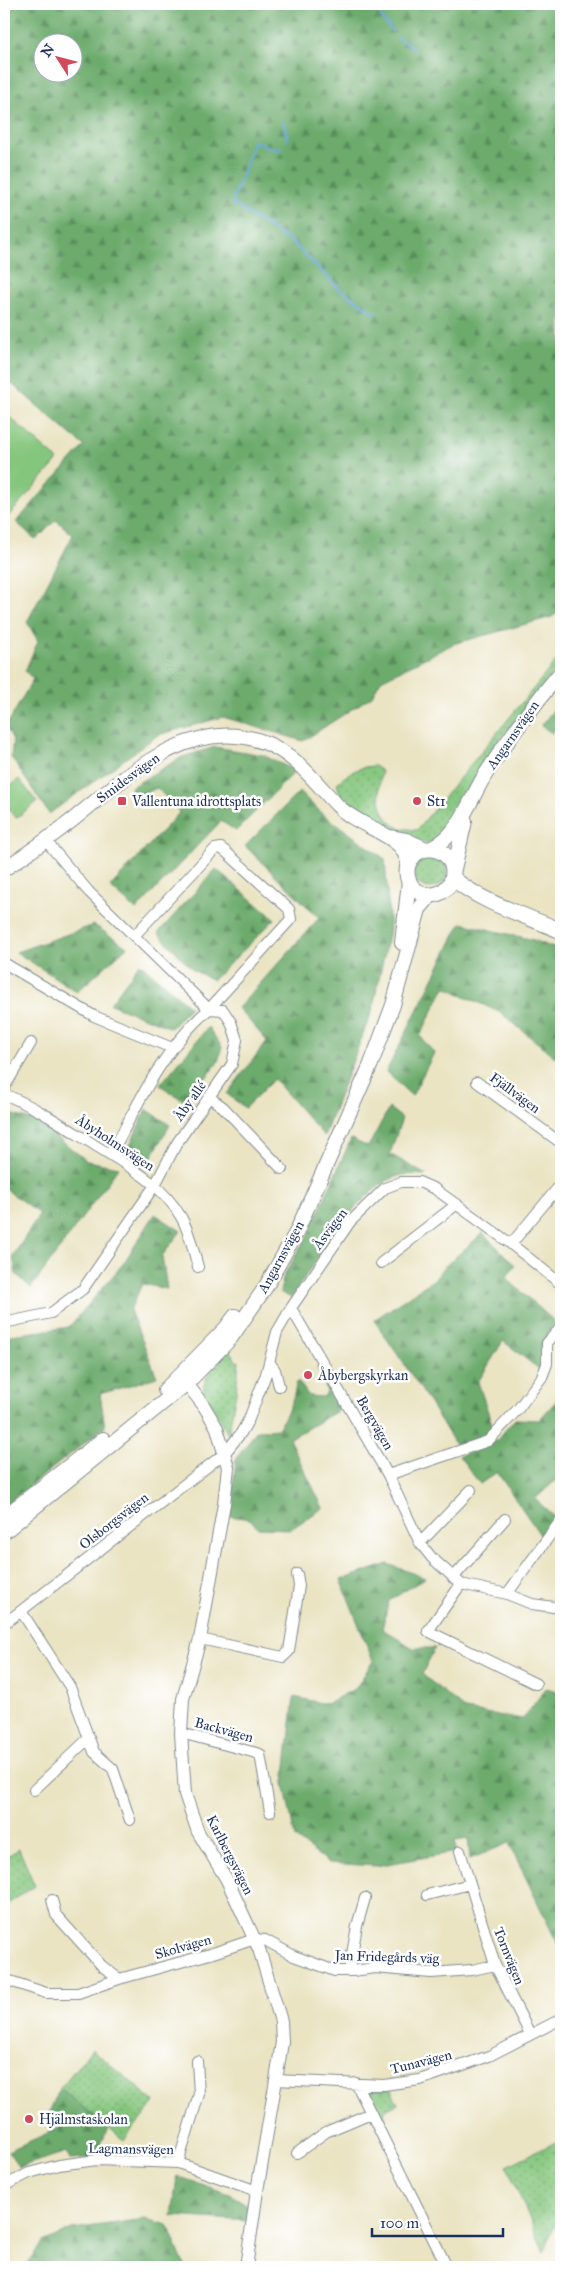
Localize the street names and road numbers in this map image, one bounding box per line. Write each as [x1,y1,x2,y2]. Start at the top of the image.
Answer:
street label: Angarnsvägen [483,697,543,773]
street label: Smidesvägen [93,749,163,807]
street label: Fjällvägen [486,1069,544,1117]
street label: Åby allé [169,1077,210,1125]
street label: Åbyholmsvägen [72,1110,158,1175]
street label: Åsvägen [308,1204,351,1254]
street label: Angarnsvägen [254,1218,308,1297]
street label: Bergvägen [353,1393,397,1453]
street label: Olsborgsvägen [76,1489,152,1553]
street label: Backvägen [193,1714,256,1746]
street label: Karlbergsvägen [203,1812,257,1898]
street label: Tornvägen [490,1925,528,1988]
street label: Skolvägen [153,1931,213,1963]
street label: Jan Fridegårds väg [332,1947,440,1968]
street label: Tunavägen [389,2046,454,2078]
street label: Lagmansvägen [88,2140,174,2158]

